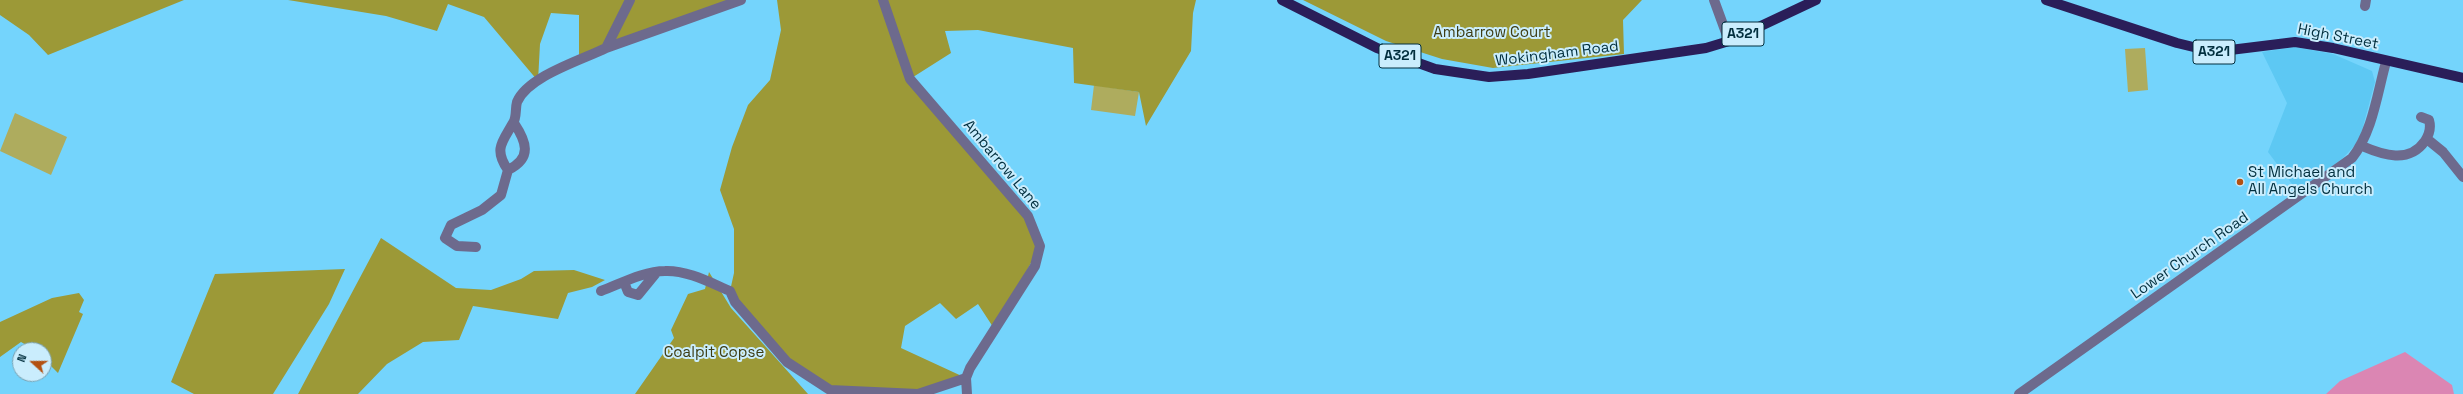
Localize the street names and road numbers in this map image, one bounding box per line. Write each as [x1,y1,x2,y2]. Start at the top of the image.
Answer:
street label: High Street [2296,20,2380,54]
road number: A321 [1722,22,1764,46]
street label: Wokingham Road [1494,38,1620,70]
road number: A321 [2193,40,2235,64]
road number: A321 [1379,44,1421,68]
street label: Ambarrow Lane [959,116,1045,214]
street label: Lower Church Road [2128,209,2252,303]

